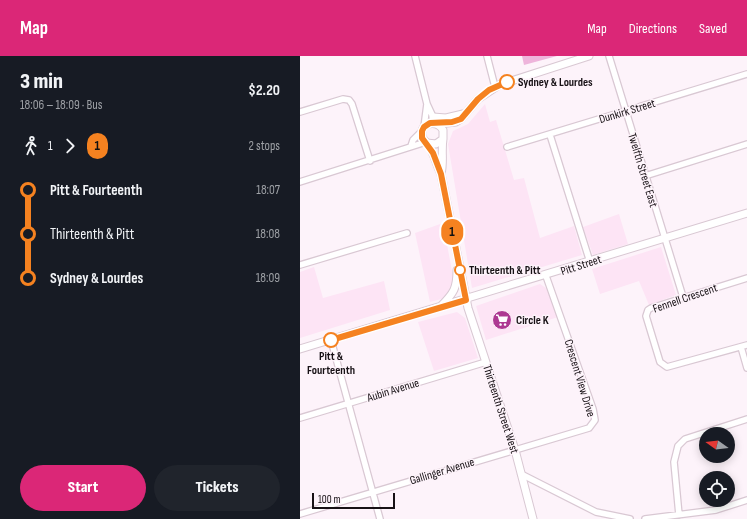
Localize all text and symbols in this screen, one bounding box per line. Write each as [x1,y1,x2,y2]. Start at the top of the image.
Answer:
text: Map [20,17,48,40]
text: Map [587,20,607,37]
text: Directions [629,20,677,37]
text: Saved [699,20,727,37]
text: 3 min [20,68,63,95]
marker: Sydney & Lourdes [499,74,515,90]
place label: Sydney & Lourdes [518,75,593,90]
text: $2.20 [248,81,280,100]
street label: Dunkirk Street [597,96,657,127]
text: 18:06 – 18:09 · Bus [20,97,102,113]
street label: Twelfth Street East [624,131,661,209]
icon: walk [20,135,42,157]
icon: forward [59,135,81,157]
text: 1 [95,137,100,154]
text: 1 [48,138,53,154]
text: 2 stops [249,138,280,154]
text: Pitt & Fourteenth [50,181,142,200]
text: 18:07 [256,182,280,198]
line badge: 1 [439,219,465,245]
text: 1 [449,223,455,240]
text: Thirteenth & Pitt [50,225,134,244]
text: 18:08 [256,226,280,242]
street label: Pitt Street [559,252,604,279]
place label: Thirteenth & Pitt [469,263,541,278]
marker: Thirteenth & Pitt [454,264,466,276]
text: Sydney & Lourdes [50,269,143,288]
text: 18:09 [256,270,280,286]
street label: Fennell Crescent [651,280,720,317]
supermarket icon: Circle K [491,309,513,331]
place label: Circle K [516,313,549,328]
marker: Pitt & Fourteenth [323,332,339,348]
street label: Crescent View Drive [561,337,599,419]
place label: Pitt & Fourteenth [307,349,355,378]
street label: Thirteenth Street West [479,363,522,456]
street label: Aubin Avenue [364,375,421,406]
north arrow [699,427,735,463]
map controls [699,427,735,507]
street label: Gallinger Avenue [408,454,476,488]
button: Start [20,465,146,511]
button: Tickets [154,465,280,511]
button: locate [699,471,735,507]
scale bar [312,491,395,510]
text: 100 m [318,493,340,506]

